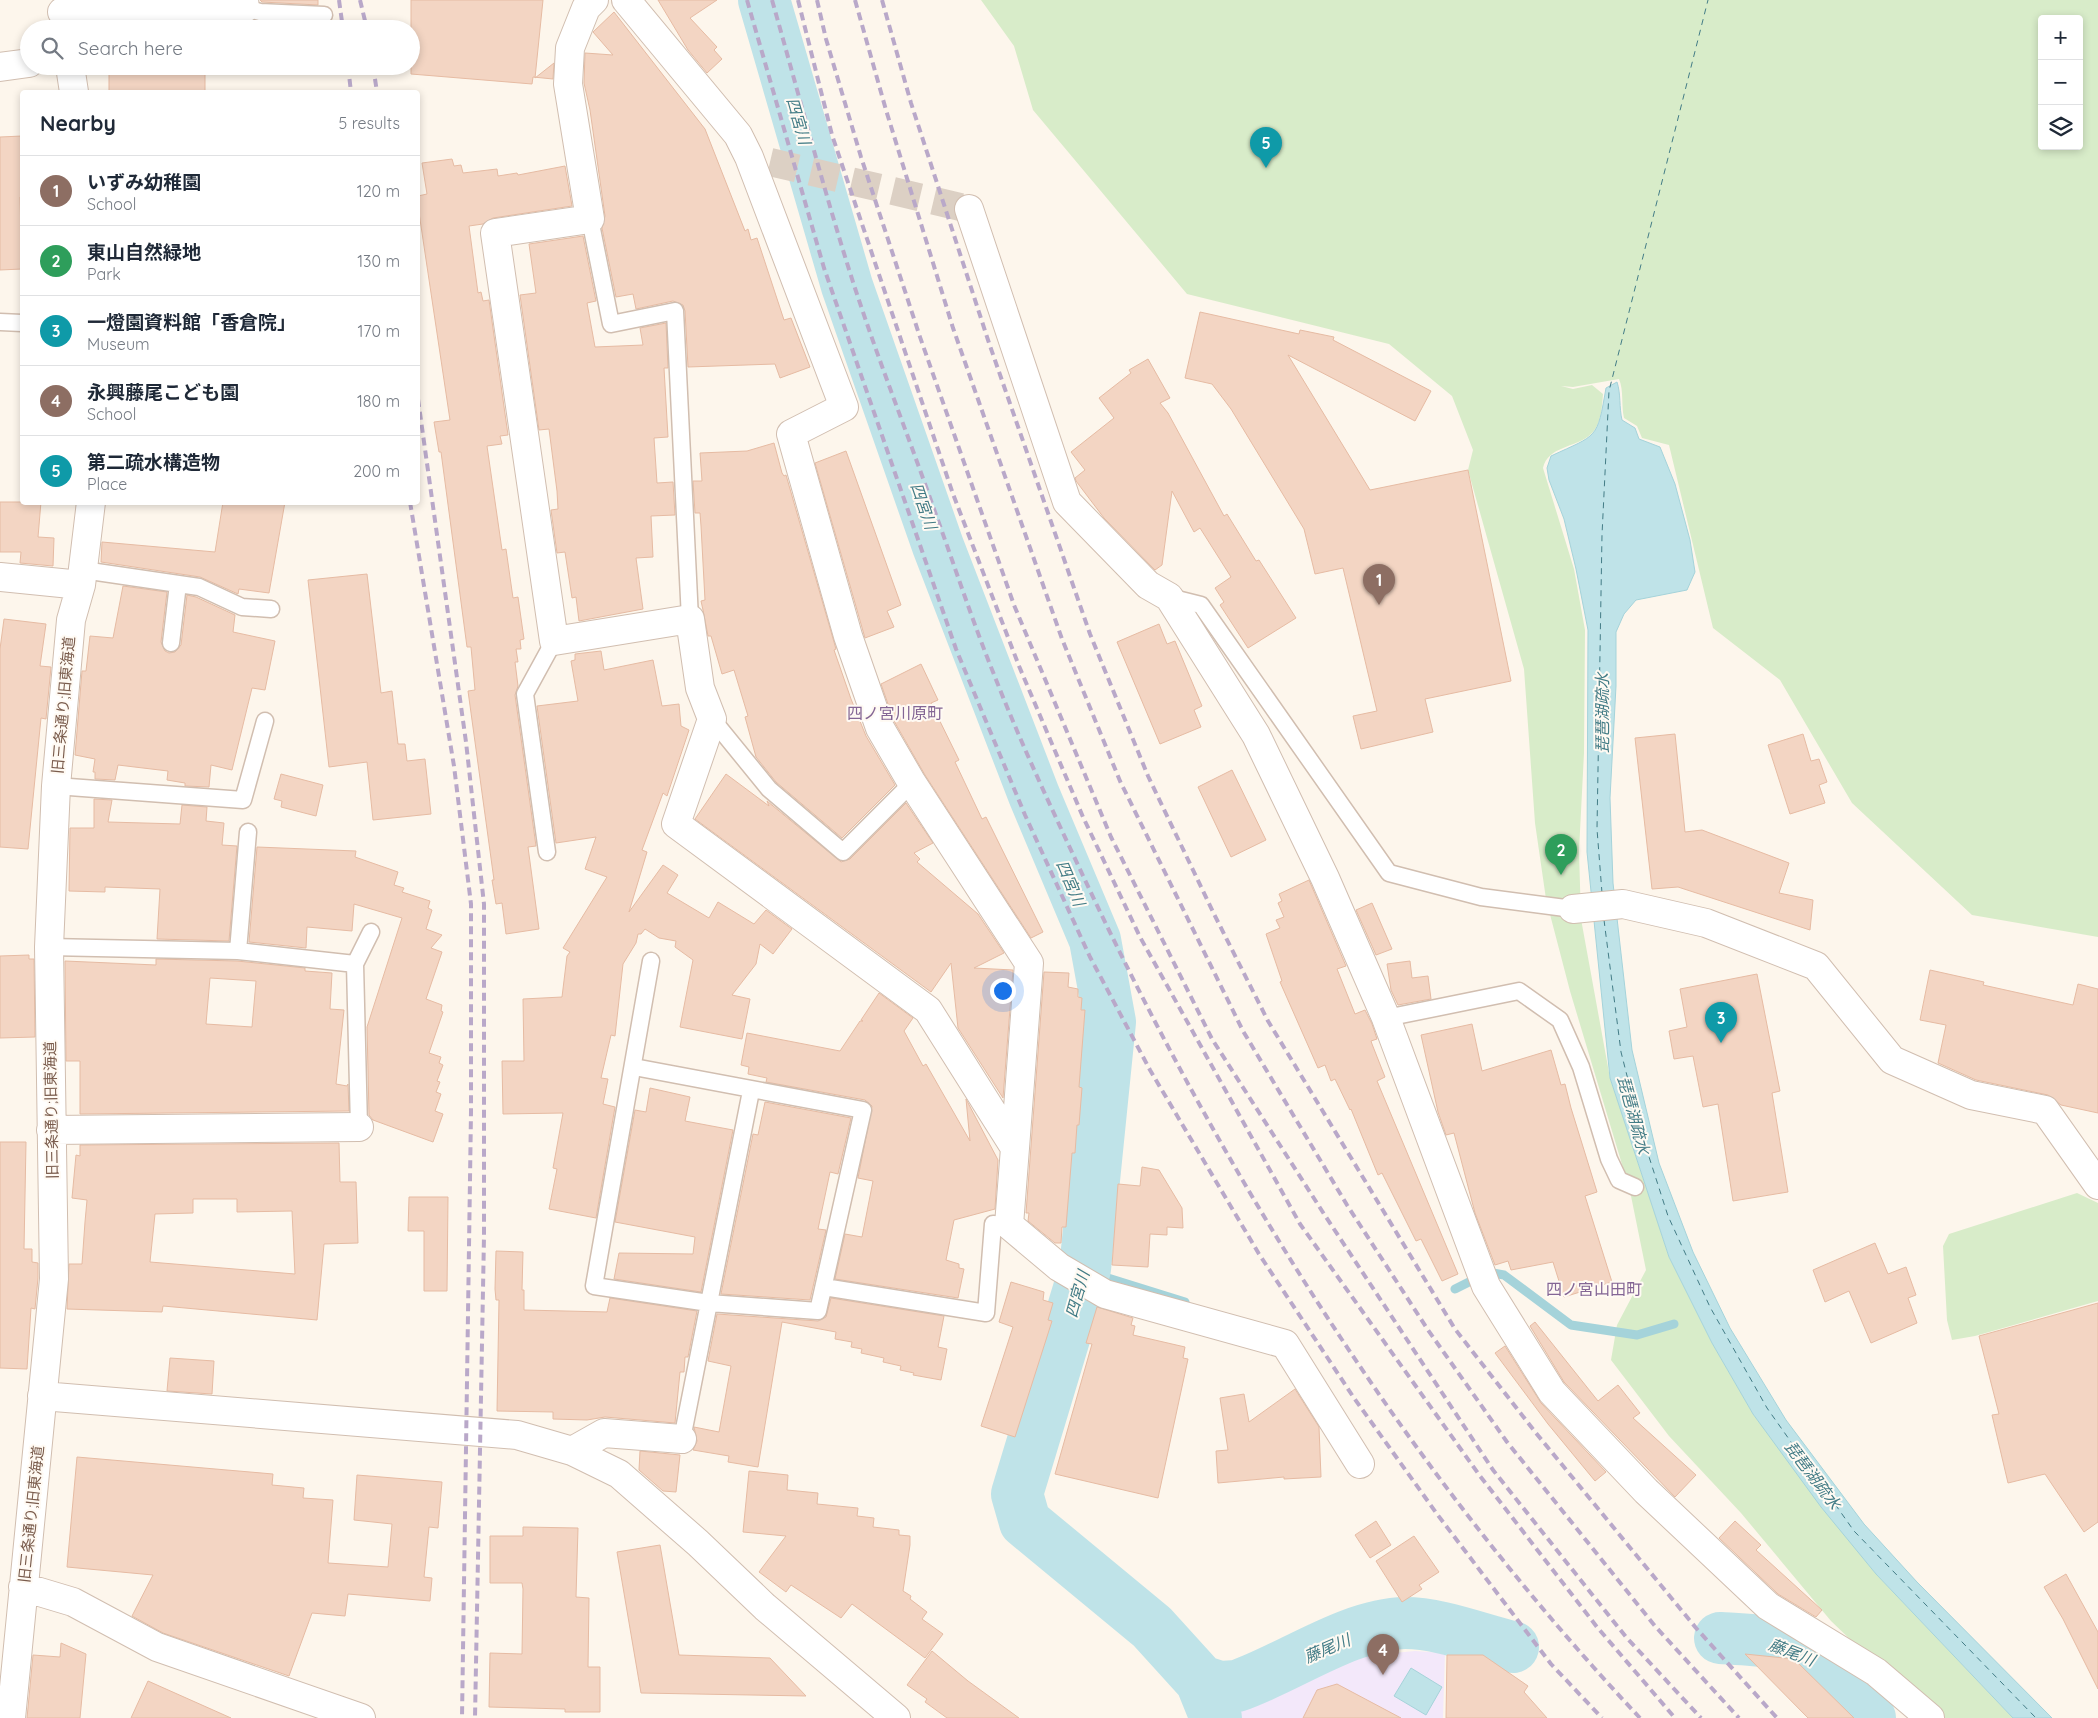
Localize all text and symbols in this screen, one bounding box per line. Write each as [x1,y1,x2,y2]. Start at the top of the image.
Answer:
map controls [2038,15,2083,150]
button: + [2038,15,2083,60]
search box [20,20,420,75]
icon: search [38,34,66,62]
text: Search here [78,36,183,60]
button: − [2038,60,2083,105]
water label: 四宮川 [783,95,816,149]
button: layers [2038,105,2083,150]
text: Nearby [40,110,116,136]
text: 5 results [339,113,400,133]
pin: 5 [1250,127,1282,168]
text: いずみ幼稚園 [87,170,201,194]
text: 1 [53,181,59,201]
text: 120 m [357,181,400,201]
text: School [87,194,136,214]
text: 東山自然緑地 [87,240,201,264]
text: 2 [51,251,61,271]
text: 130 m [357,251,400,271]
text: Park [87,264,121,284]
text: 一燈園資料館「香倉院」 [87,310,296,334]
text: 3 [52,321,60,341]
text: 170 m [357,321,400,341]
text: Museum [87,334,150,354]
text: 永興藤尾こども園 [87,380,239,404]
text: 4 [51,391,61,411]
text: 180 m [357,391,400,411]
text: School [87,404,136,424]
text: 第二疏水構造物 [87,450,220,474]
text: 5 [51,461,61,481]
text: 200 m [353,461,400,481]
text: Place [87,474,127,494]
water label: 四宮川 [907,480,942,534]
pin: 1 [1363,564,1395,605]
street label: 旧三条通り;旧東海道 [48,635,78,775]
water label: 琵琶湖疏水 [1592,671,1612,753]
district label: 四ノ宮川原町 [847,703,943,723]
pin: 2 [1545,834,1577,875]
water label: 四宮川 [1052,857,1090,911]
your location [990,978,1016,1004]
pin: 3 [1705,1002,1737,1043]
street label: 旧三条通り;旧東海道 [40,1041,62,1179]
water label: 琵琶湖疏水 [1614,1074,1655,1158]
water label: 四宮川 [1061,1266,1094,1320]
district label: 四ノ宮山田町 [1546,1279,1642,1299]
water label: 琵琶湖疏水 [1781,1437,1846,1515]
street label: 旧三条通り;旧東海道 [14,1444,48,1584]
water label: 藤尾川 [1301,1629,1355,1667]
pin: 4 [1367,1634,1399,1675]
water label: 藤尾川 [1766,1634,1820,1671]

